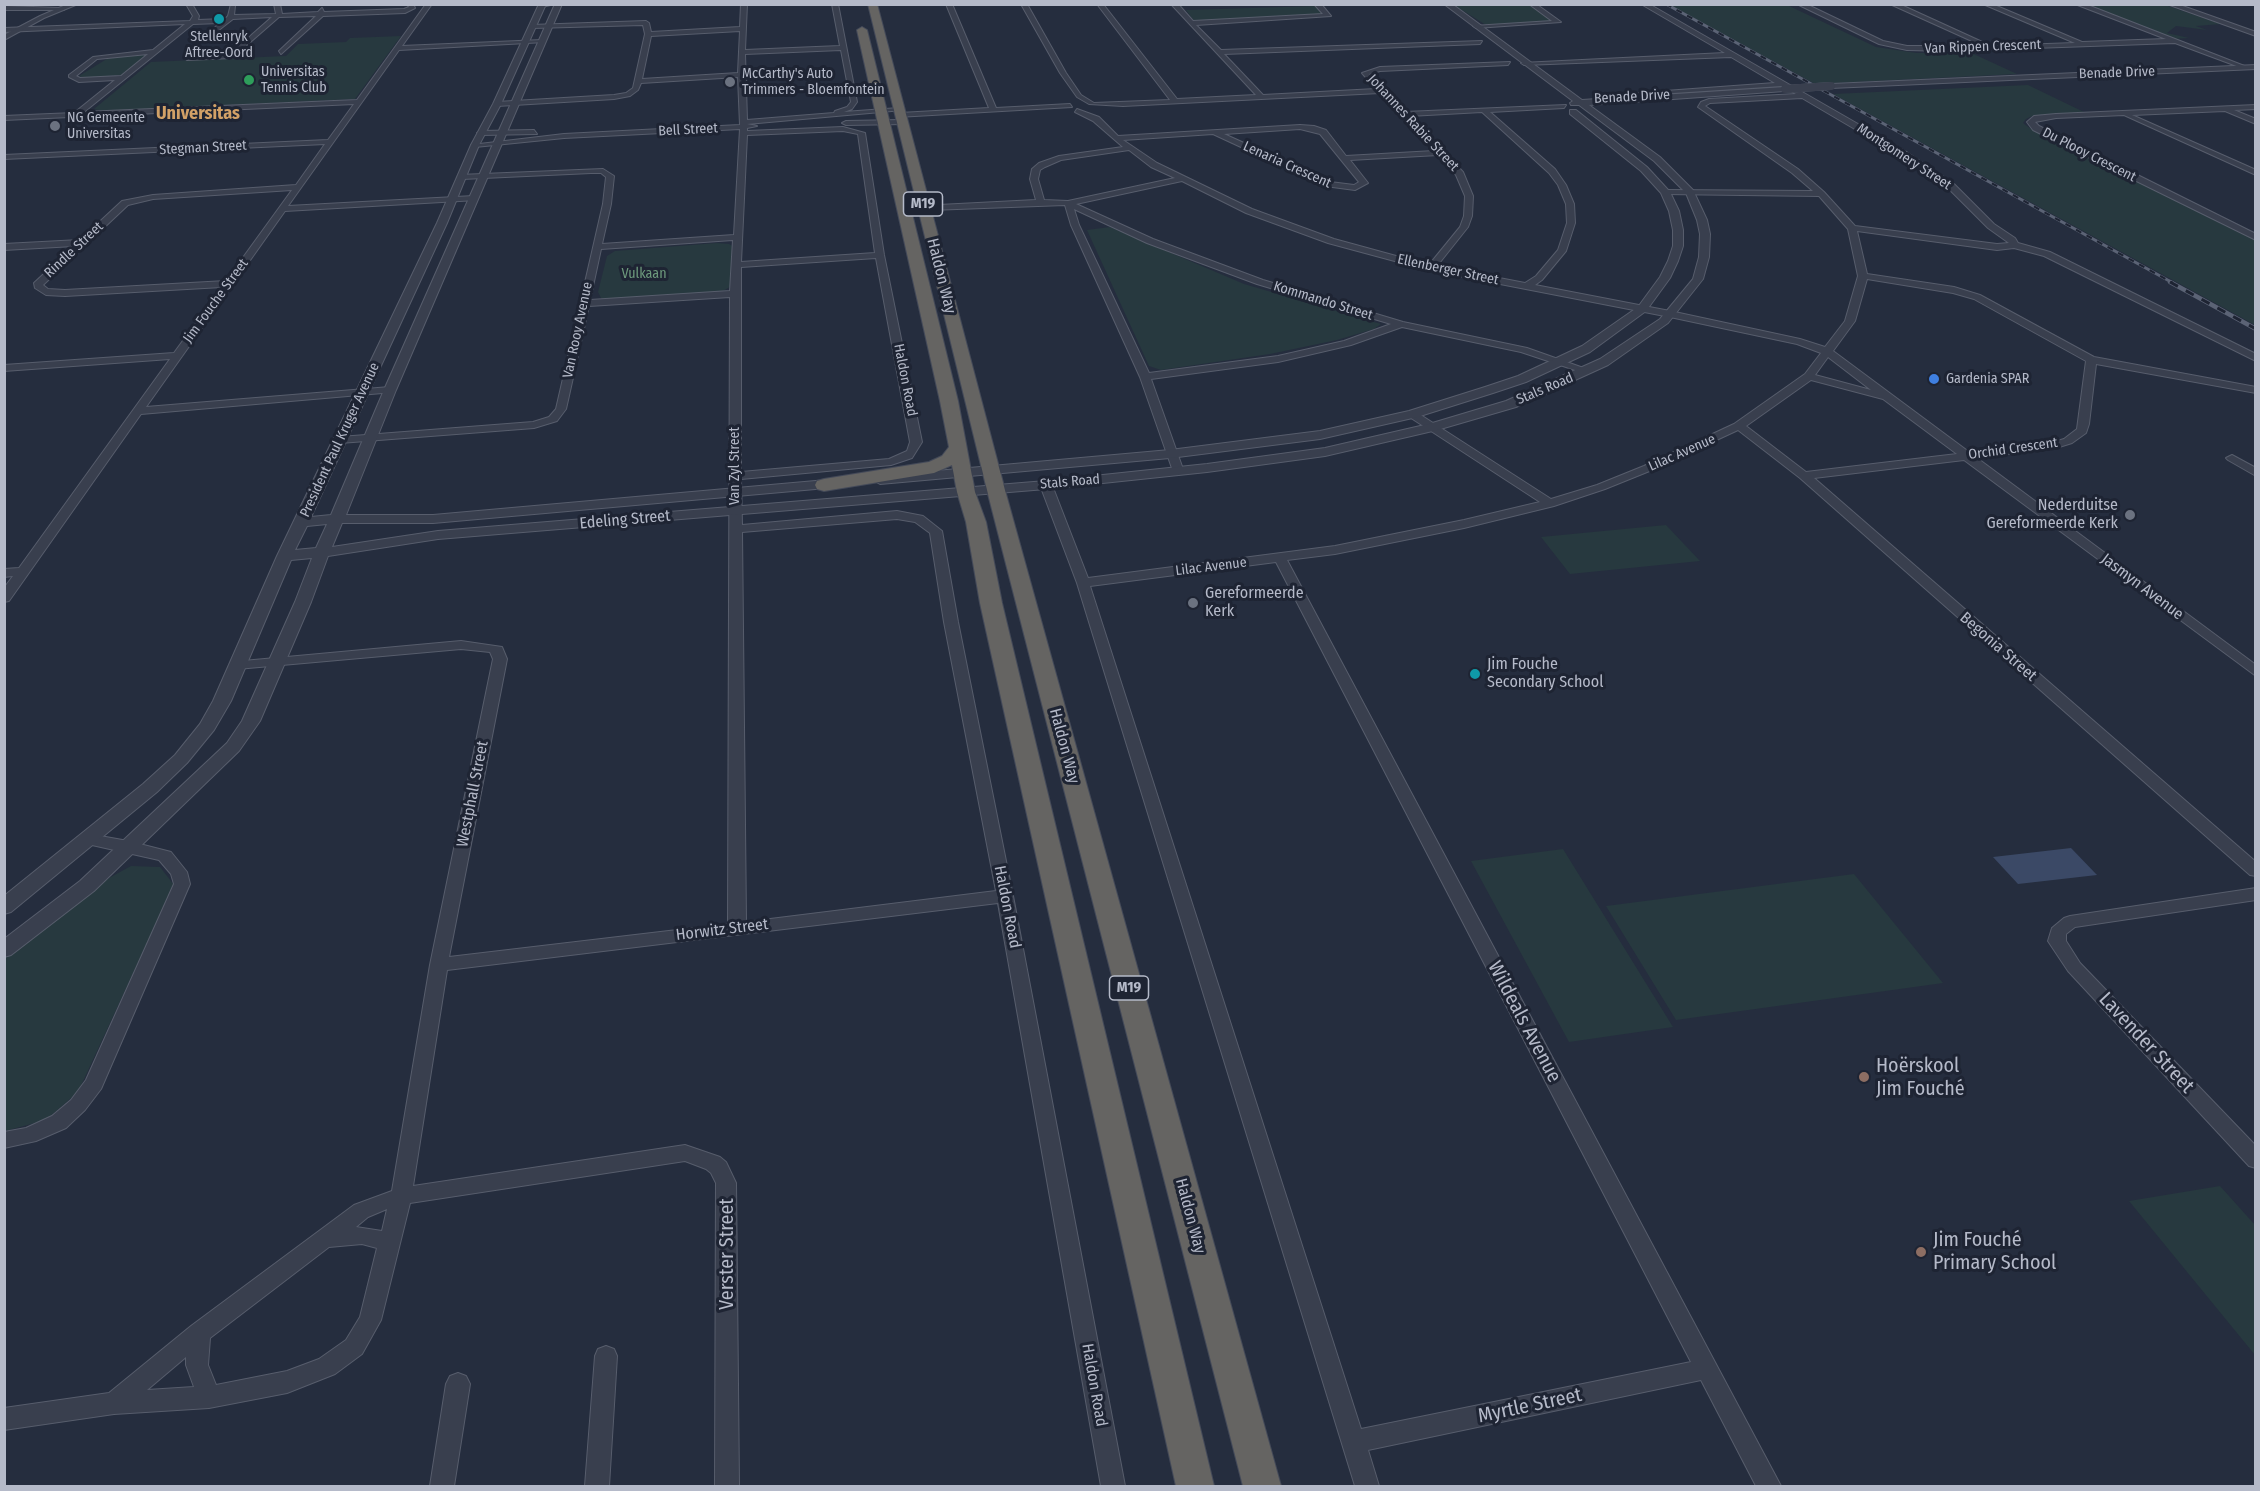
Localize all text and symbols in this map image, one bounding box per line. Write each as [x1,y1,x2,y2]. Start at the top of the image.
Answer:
marker: Stellenryk Aftree-Oord [212,12,226,26]
place label: Stellenryk Aftree-Oord [185,29,253,62]
street label: Van Rippen Crescent [1924,37,2042,57]
street label: Benade Drive [2079,63,2155,83]
place label: Universitas Tennis Club [261,64,327,96]
place label: McCarthy's Auto Trimmers - Bloemfontein [742,66,885,98]
street label: Johannes Rabie Street [1364,71,1462,175]
marker: Universitas Tennis Club [242,73,256,87]
marker: McCarthy's Auto Trimmers - Bloemfontein [723,75,737,89]
street label: Benade Drive [1594,87,1670,107]
district label: Universitas [156,103,240,125]
place label: NG Gemeente Universitas [67,110,145,142]
marker: NG Gemeente Universitas [48,119,62,133]
street label: Bell Street [658,120,718,140]
street label: Montgomery Street [1854,120,1954,194]
street label: Du Plooy Crescent [2039,124,2139,186]
street label: Stegman Street [159,137,247,159]
street label: Lenaria Crescent [1240,138,1334,192]
road number: M19 [904,192,942,216]
street label: Rindle Street [41,219,107,281]
street label: Haldon Way [922,236,960,316]
street label: Ellenberger Street [1396,251,1500,289]
street label: Jim Fouche Street [180,256,252,346]
park label: Vulkaan [621,266,667,282]
street label: Kommando Street [1271,278,1375,324]
street label: Van Rooy Avenue [560,280,596,380]
street label: Haldon Road [890,342,920,418]
street label: President Paul Kruger Avenue [297,360,383,520]
street label: Stals Road [1514,370,1576,408]
place label: Gardenia SPAR [1946,371,2029,387]
marker: Gardenia SPAR [1927,372,1941,386]
street label: Van Zyl Street [727,427,743,505]
street label: Lilac Avenue [1646,431,1718,475]
street label: Orchid Crescent [1967,434,2059,464]
street label: Stals Road [1039,471,1101,493]
place label: Nederduitse Gereformeerde Kerk [1986,496,2118,534]
street label: Edeling Street [579,506,671,534]
marker: Nederduitse Gereformeerde Kerk [2123,508,2137,522]
street label: Jasmyn Avenue [2097,550,2187,624]
street label: Lilac Avenue [1174,554,1248,580]
place label: Gereformeerde Kerk [1205,584,1304,622]
marker: Gereformeerde Kerk [1186,596,1200,610]
street label: Begonia Street [1956,608,2040,686]
place label: Jim Fouche Secondary School [1487,655,1603,693]
marker: Jim Fouche Secondary School [1468,667,1482,681]
street label: Haldon Way [1045,706,1083,786]
street label: Westphall Street [453,739,493,849]
street label: Haldon Road [990,864,1024,950]
street label: Horwitz Street [675,915,769,945]
street label: Wildeals Avenue [1482,957,1566,1087]
road number: M19 [1110,976,1148,1000]
street label: Lavender Street [2093,988,2199,1098]
place label: Hoërskool Jim Fouché [1876,1054,1965,1101]
marker: Hoërskool Jim Fouché [1857,1070,1871,1084]
street label: Haldon Way [1171,1176,1209,1256]
street label: Verster Street [715,1198,739,1310]
place label: Jim Fouché Primary School [1933,1228,2056,1275]
marker: Jim Fouché Primary School [1914,1245,1928,1259]
street label: Haldon Road [1077,1342,1111,1428]
street label: Myrtle Street [1476,1383,1584,1429]

